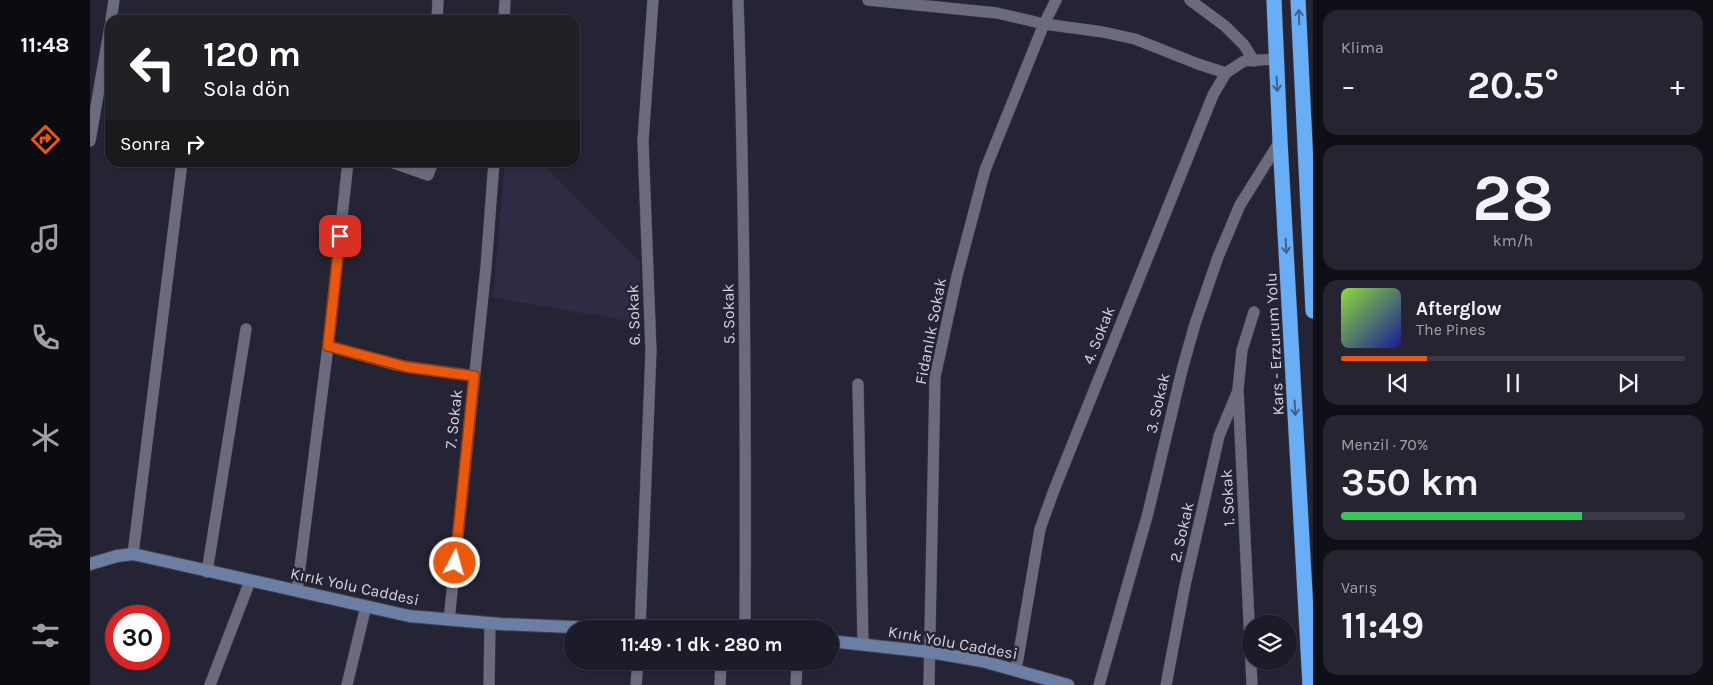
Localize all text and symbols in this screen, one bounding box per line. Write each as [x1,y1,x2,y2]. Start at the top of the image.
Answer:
one-way arrow [1294,9,1303,25]
text: 11:48 [21,32,69,58]
text: 120 m [203,34,301,75]
icon: left [120,35,185,100]
text: Klima [1341,38,1384,57]
text: 20.5° [1467,63,1559,108]
text: − [1341,69,1356,102]
text: + [1670,69,1685,102]
one-way arrow [1273,75,1282,91]
text: Sola dön [203,76,290,102]
icon: directions [28,122,63,157]
icon: right [181,130,209,158]
text: Sonra [120,133,171,155]
text: 28 [1472,160,1554,236]
pin [319,215,361,257]
icon: music [28,221,63,256]
icon: arrive [326,222,354,250]
text: km/h [1493,231,1533,250]
one-way arrow [1281,238,1290,254]
street label: Kars - Erzurum Yolu [1261,272,1288,416]
street label: Fidanlık Sokak [911,276,950,386]
street label: 5. Sokak [718,283,739,345]
street label: 6. Sokak [623,284,644,346]
text: Afterglow [1416,298,1502,320]
street label: 4. Sokak [1078,303,1119,367]
icon: phone [28,320,63,355]
text: The Pines [1416,320,1486,339]
icon: previous [1384,369,1412,397]
icon: pause [1499,369,1527,397]
icon: next [1614,369,1642,397]
street label: 3. Sokak [1141,371,1174,435]
street label: 7. Sokak [441,389,466,450]
one-way arrow [1290,400,1300,416]
icon: climate [28,420,63,455]
text: Menzil · 70% [1341,435,1428,454]
text: 350 km [1341,460,1479,505]
street label: 1. Sokak [1217,469,1238,527]
street label: 2. Sokak [1165,500,1198,564]
icon: car [28,519,63,554]
position arrow [428,536,480,588]
street label: Kırık Yolu Caddesi [289,564,421,609]
text: Varış [1341,578,1377,597]
text: 11:49 [1341,603,1424,648]
speed limit sign: 30 [105,605,170,670]
map controls [1242,615,1297,670]
button: layers [1242,615,1297,670]
icon: filters [28,618,63,653]
street label: Kırık Yolu Caddesi [887,622,1019,663]
text: 11:49 · 1 dk · 280 m [620,634,783,656]

